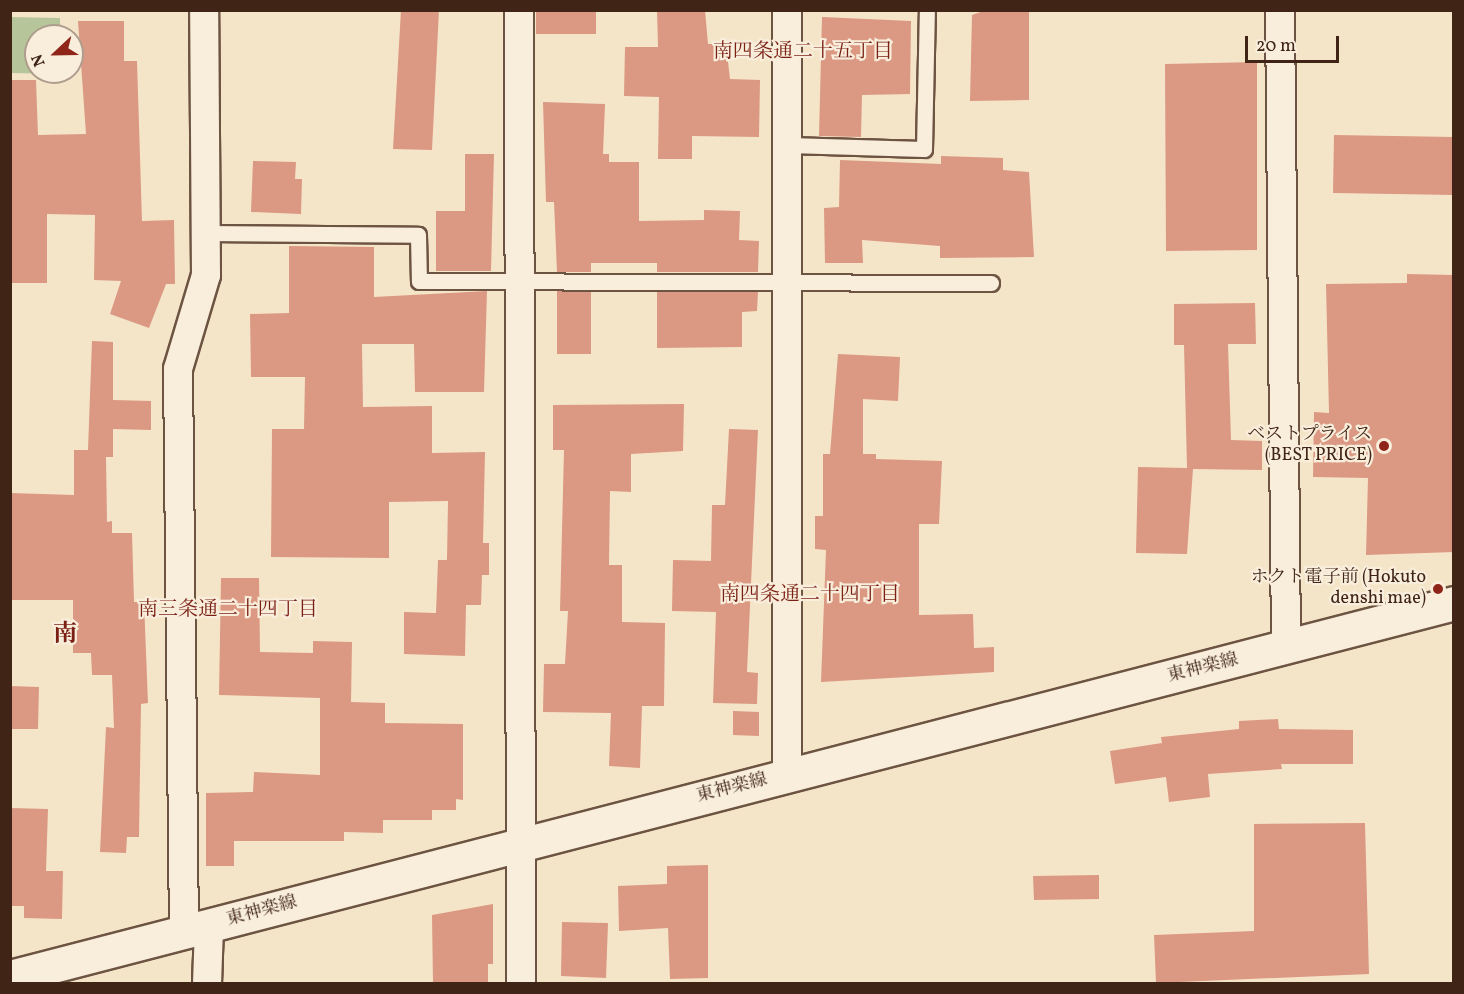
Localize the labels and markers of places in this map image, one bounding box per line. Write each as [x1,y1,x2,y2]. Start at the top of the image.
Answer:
place label: ベストプライス (BEST PRICE) [1246,425,1372,468]
marker: ベストプライス (BEST PRICE) [1377,439,1391,453]
place label: ホクト電子前 (Hokuto denshi mae) [1251,568,1426,610]
marker: ホクト電子前 (Hokuto denshi mae) [1431,582,1445,596]

